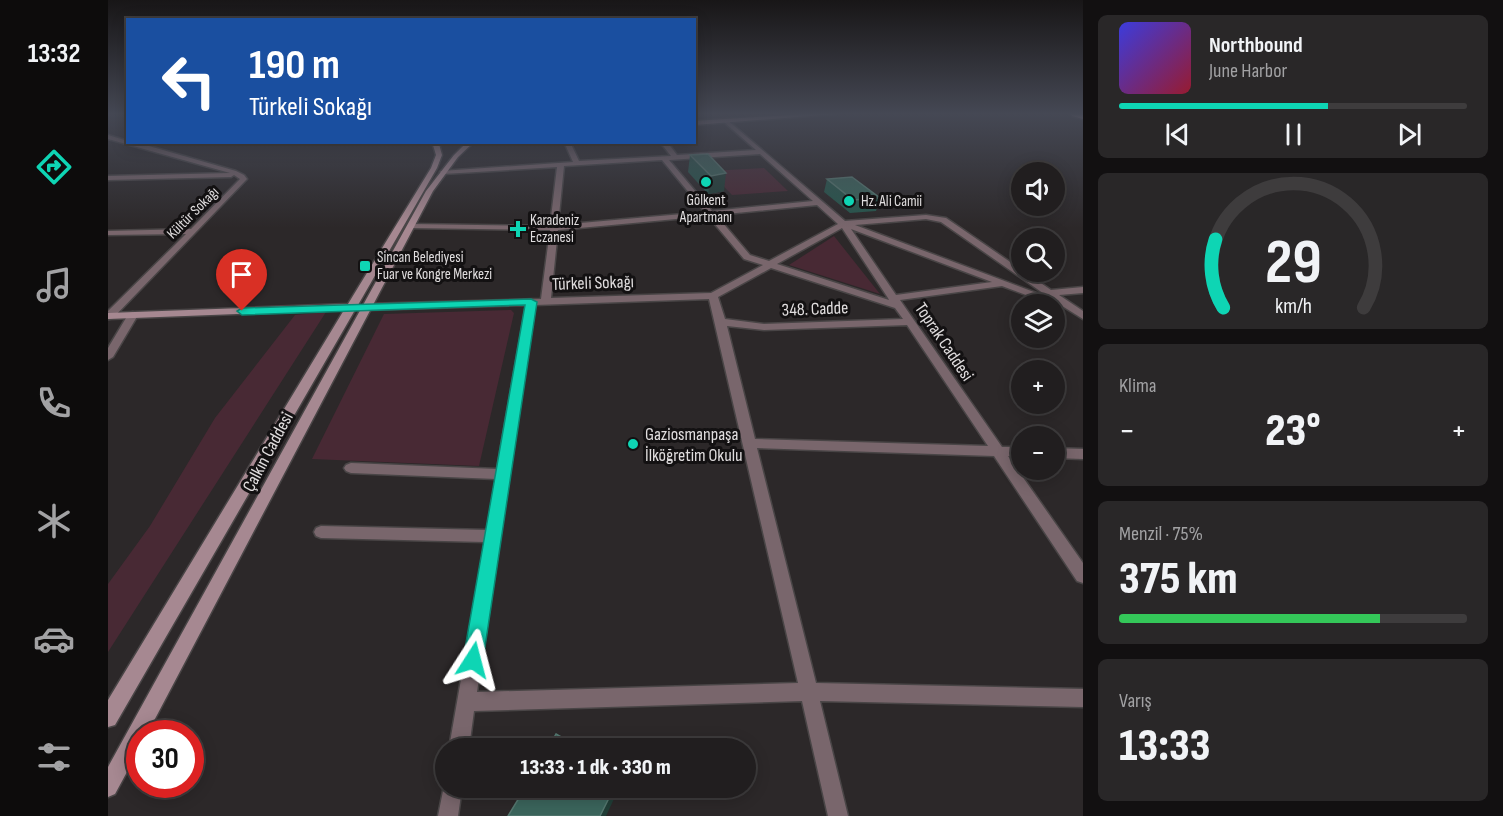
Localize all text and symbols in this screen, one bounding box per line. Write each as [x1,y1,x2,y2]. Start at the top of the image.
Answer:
text: Northbound [1209,32,1303,59]
text: 13:32 [28,38,80,70]
text: 190 m [249,40,340,91]
icon: left [150,42,228,120]
text: June Harbor [1209,59,1287,83]
text: Türkeli Sokağı [249,91,372,123]
icon: previous [1161,118,1194,151]
icon: pause [1277,118,1310,151]
icon: next [1393,118,1426,151]
icon: directions [33,146,75,188]
map controls [1011,162,1065,480]
button: sound [1011,162,1065,216]
marker: Gölkent Apartmanı [699,175,713,189]
street label: Kültür Sokağı [163,183,223,243]
place label: Gölkent Apartmanı [679,191,732,227]
place label: Hz. Ali Camii [861,192,922,211]
marker: Hz. Ali Camii [842,194,856,208]
place label: Karadeniz Eczanesi [530,211,580,247]
marker: Karadeniz Eczanesi [511,222,525,236]
text: 29 [1265,226,1321,301]
button: search [1011,228,1065,282]
place label: Sincan Belediyesi Fuar ve Kongre Merkezi [377,248,492,284]
pin [216,249,267,311]
icon: arrive [225,258,258,291]
marker: Sincan Belediyesi Fuar ve Kongre Merkezi [358,259,372,273]
icon: music [33,264,75,306]
street label: Türkeli Sokağı [552,271,634,295]
button: layers [1011,294,1065,348]
text: km/h [1274,294,1312,319]
street label: 348. Cadde [781,297,849,321]
street label: Toprak Caddesi [910,299,978,385]
button: + [1011,360,1065,414]
text: Klima [1119,374,1157,398]
icon: phone [33,382,75,424]
text: 23° [1265,404,1321,459]
street label: Çalkın Caddesi [238,409,298,495]
text: − [1119,411,1135,451]
text: + [1451,411,1467,451]
place label: Gaziosmanpaşa İlköğretim Okulu [645,424,743,466]
button: − [1011,426,1065,480]
marker: Gaziosmanpaşa İlköğretim Okulu [626,437,640,451]
icon: climate [33,500,75,542]
text: Menzil · 75% [1119,522,1203,546]
text: 375 km [1119,552,1238,607]
icon: car [33,618,75,660]
position arrow [441,628,505,692]
text: Varış [1119,689,1152,713]
text: 13:33 [1119,719,1210,774]
speed limit sign: 30 [126,720,204,798]
icon: filters [33,736,75,778]
text: 13:33 · 1 dk · 330 m [520,754,671,781]

